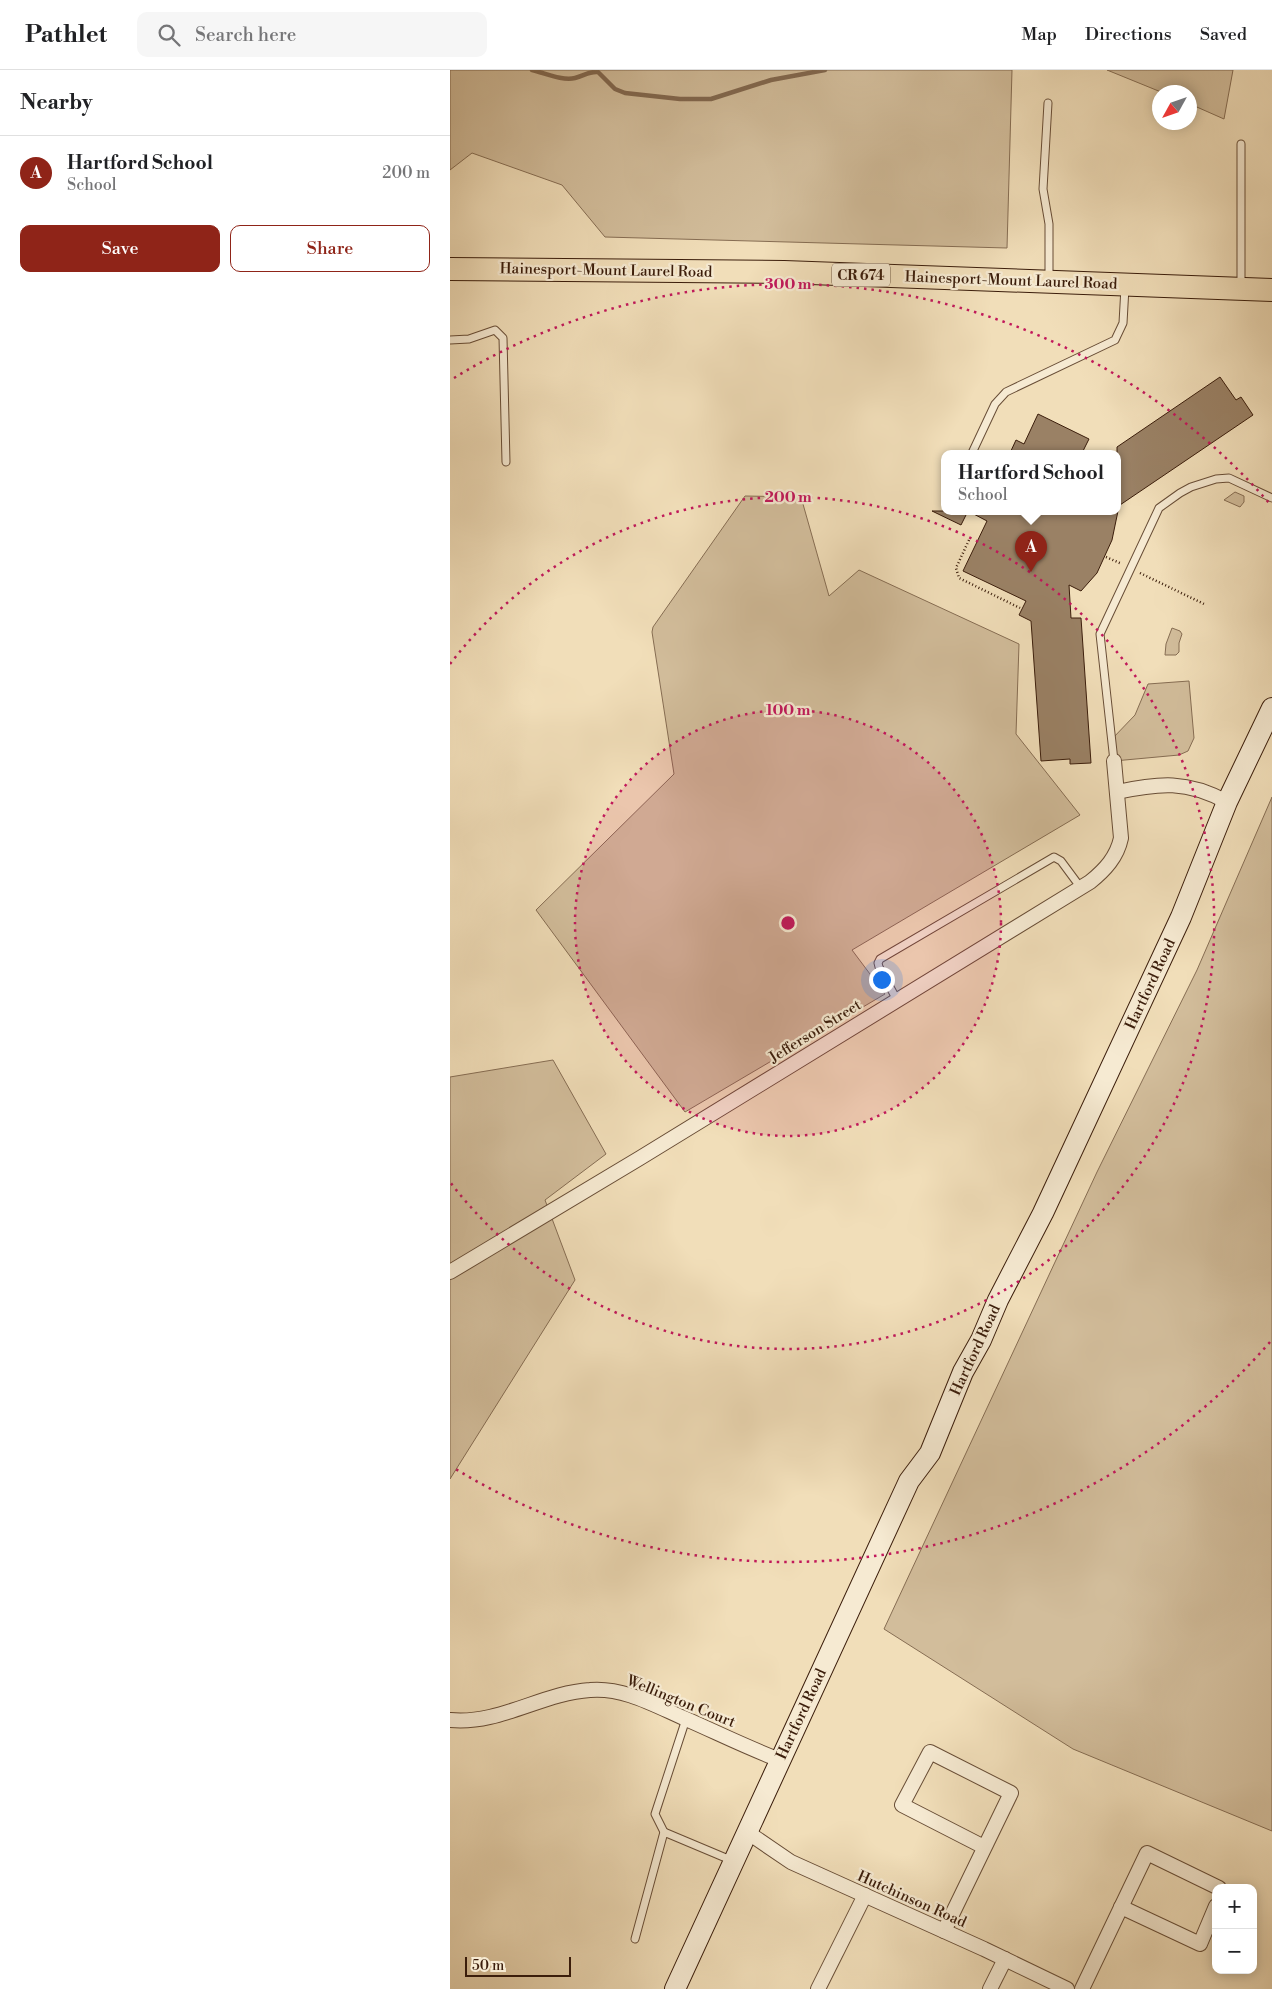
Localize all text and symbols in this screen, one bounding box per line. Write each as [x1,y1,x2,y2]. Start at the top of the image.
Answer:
search box [137,12,487,57]
text: Pathlet [25,20,107,50]
icon: search [155,21,183,49]
text: Search here [195,23,296,47]
text: Map [1021,23,1057,46]
text: Directions [1085,23,1172,46]
text: Saved [1200,23,1247,46]
north arrow [1152,85,1197,130]
text: Nearby [20,90,93,116]
text: Hartford School [67,151,213,175]
text: A [30,163,42,183]
text: 200 m [382,163,430,183]
text: School [67,175,116,195]
button: Save [20,225,220,272]
button: Share [230,225,430,272]
street label: Hainesport-Mount Laurel Road [499,259,713,282]
road number: CR 674 [832,264,890,286]
street label: Hainesport-Mount Laurel Road [904,267,1118,294]
text: 300 m [765,275,812,294]
popup [941,450,1121,515]
text: Hartford School [958,461,1104,485]
text: School [958,485,1007,505]
text: 200 m [764,488,812,507]
pin: A [1015,531,1047,572]
text: 100 m [766,701,811,720]
centre of rings [779,914,797,932]
street label: Hartford Road [1121,935,1180,1033]
your location [869,967,895,993]
street label: Jefferson Street [765,995,865,1068]
street label: Hartford Road [946,1301,1005,1399]
street label: Hartford Road [772,1665,831,1763]
street label: Wellington Court [623,1671,739,1732]
street label: Hutchinson Road [854,1867,970,1932]
map controls [1212,1884,1257,1974]
button: + [1212,1884,1257,1929]
button: − [1212,1929,1257,1974]
scale bar [465,1954,571,1977]
text: 50 m [472,1957,504,1975]

